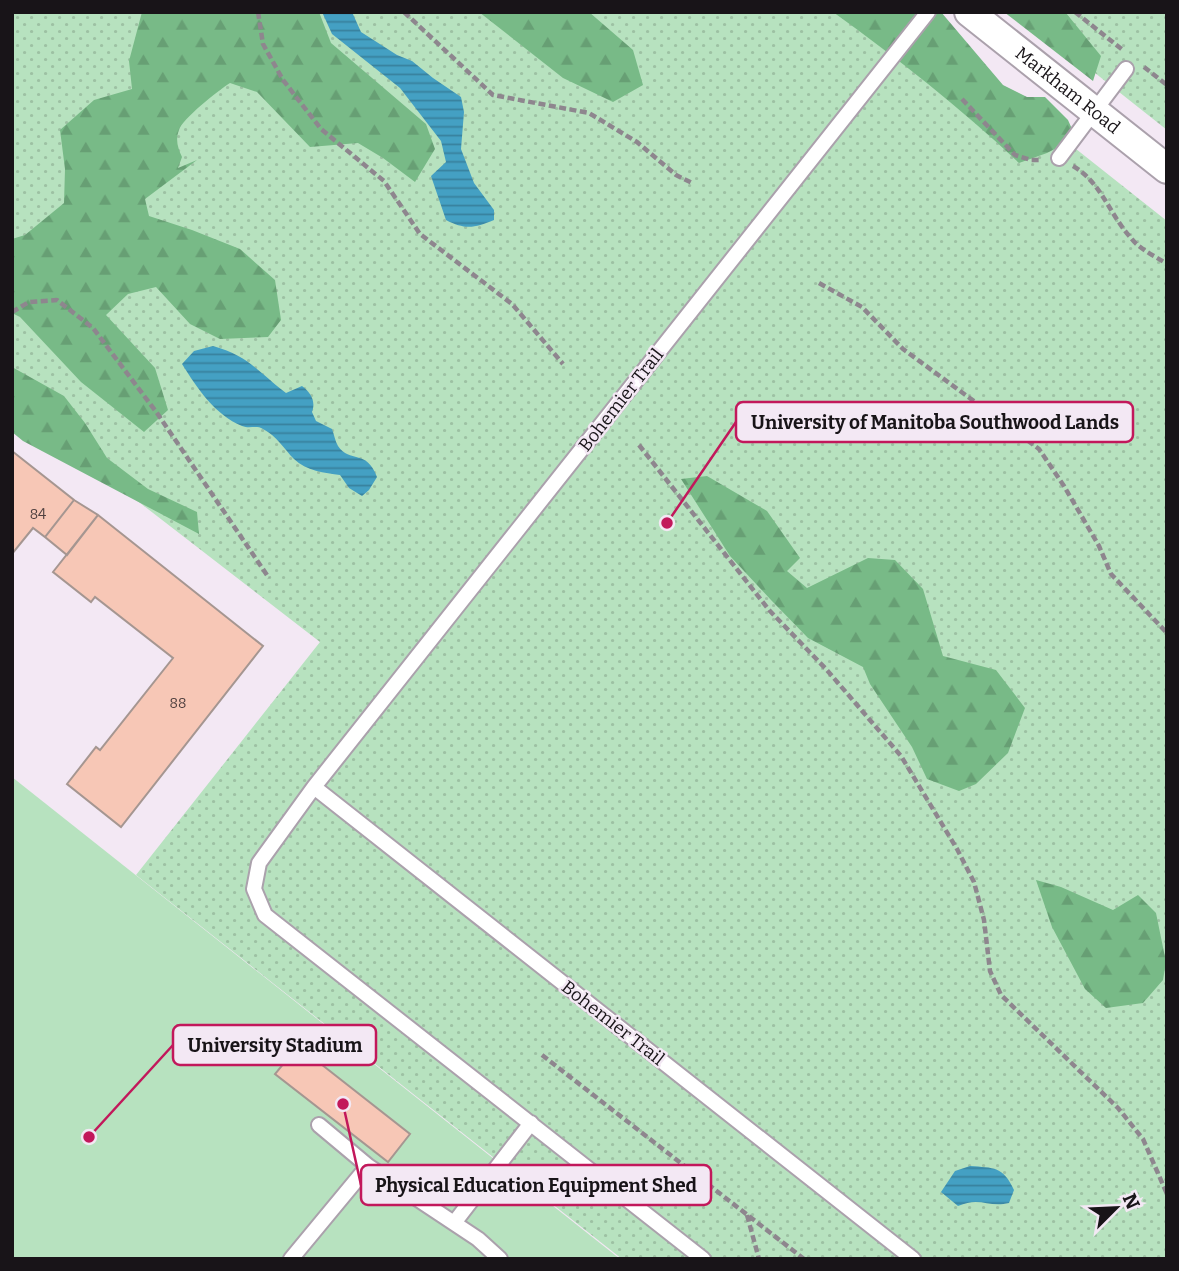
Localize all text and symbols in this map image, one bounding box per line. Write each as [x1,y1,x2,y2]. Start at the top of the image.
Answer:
street label: Markham Road [1011,42,1125,139]
street label: Bohemier Trail [574,344,668,456]
callout: University of Manitoba Southwood Lands [736,402,1133,442]
text: University of Manitoba Southwood Lands [751,411,1119,434]
house number: 84 [30,506,46,523]
house number: 88 [170,695,186,712]
street label: Bohemier Trail [557,976,669,1070]
callout: University Stadium [173,1025,376,1065]
text: University Stadium [187,1034,363,1057]
callout: Physical Education Equipment Shed [361,1165,711,1205]
north arrow [1081,1173,1151,1243]
text: Physical Education Equipment Shed [375,1174,698,1197]
text: N [1118,1190,1145,1213]

